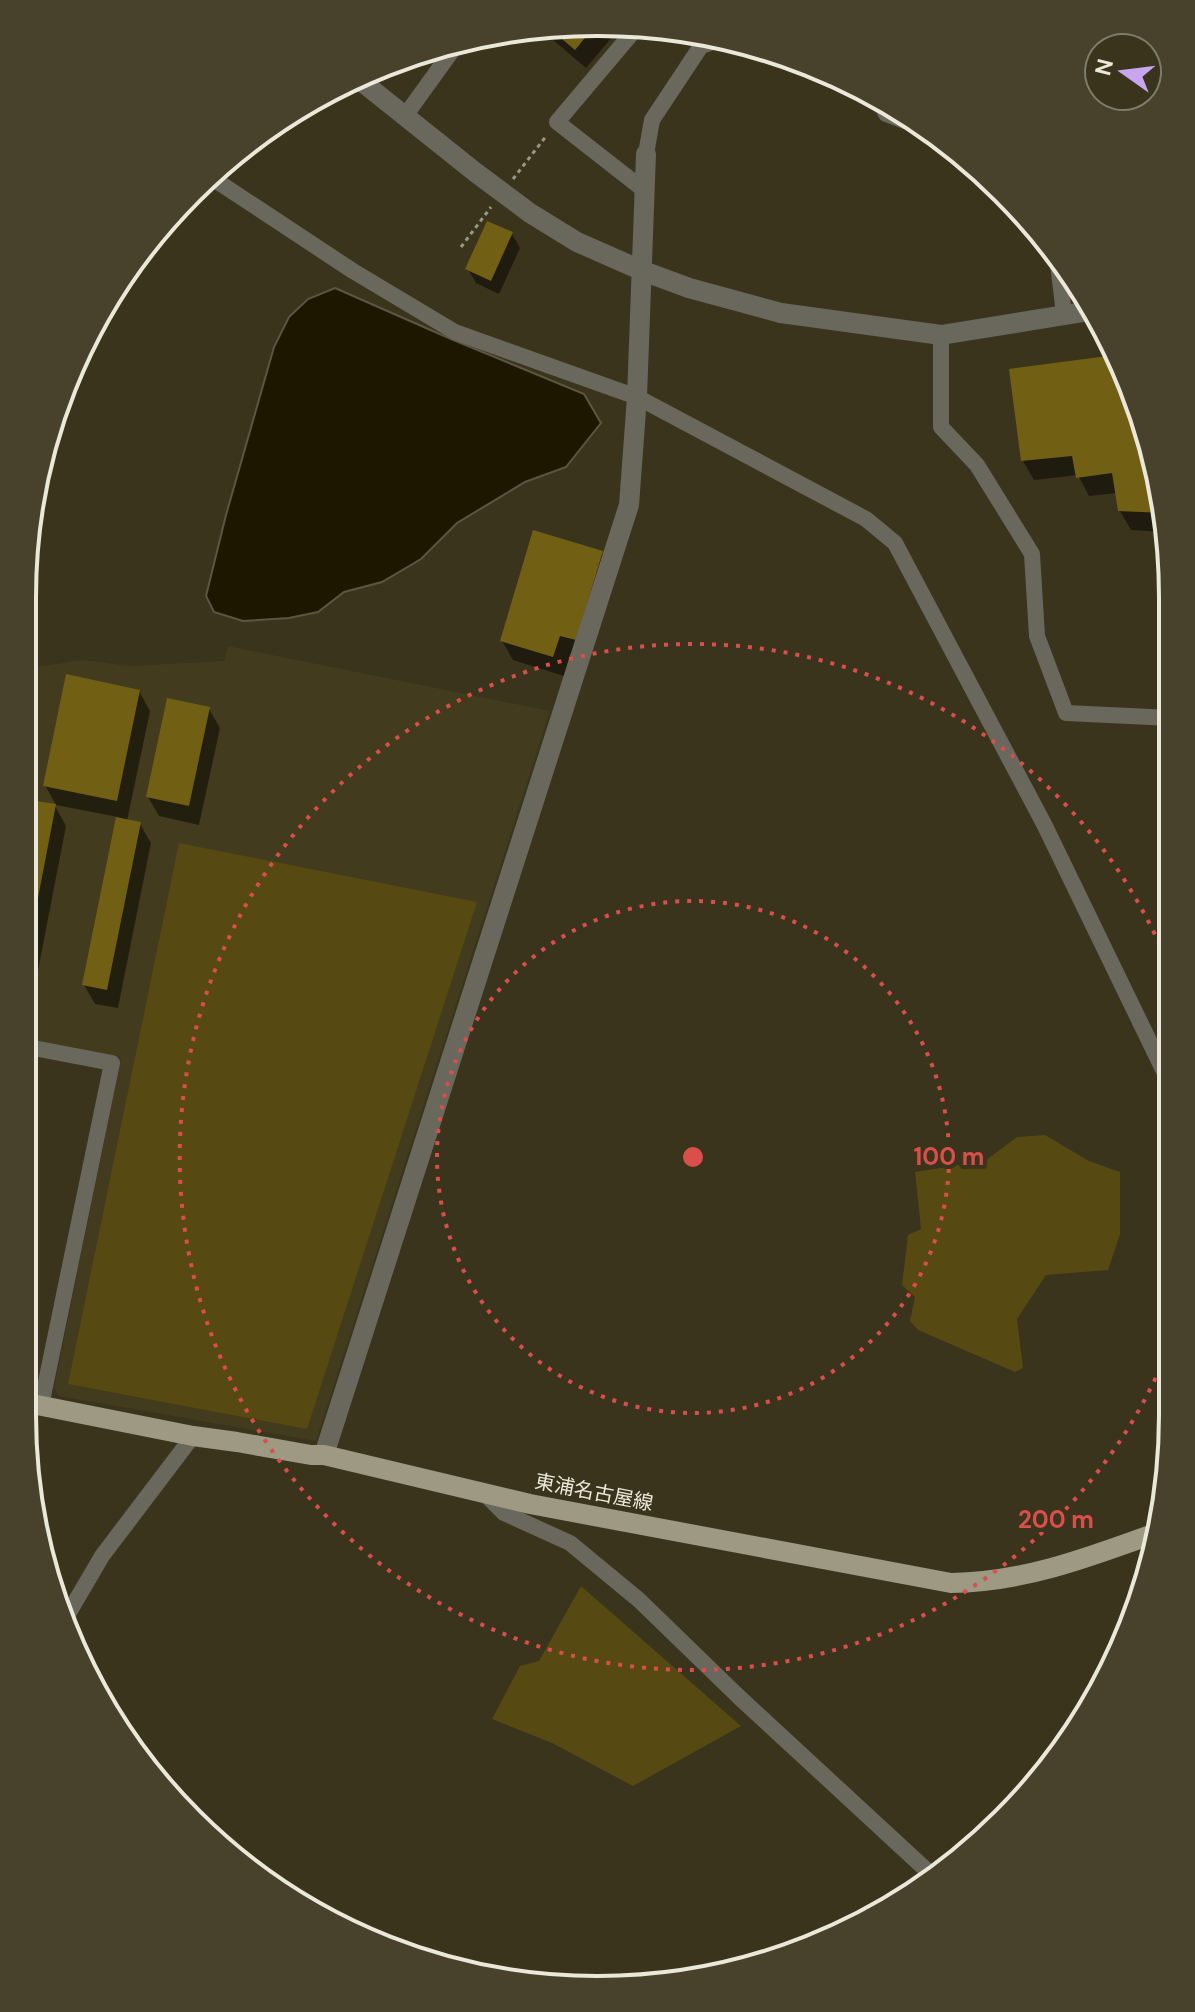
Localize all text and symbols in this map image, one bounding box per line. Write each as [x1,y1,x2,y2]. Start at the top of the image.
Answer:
north arrow [1083,32,1163,112]
text: N [1088,56,1120,79]
text: 100 m [914,1141,984,1172]
centre of rings [679,1143,707,1171]
street label: 東浦名古屋線 [533,1468,655,1516]
text: 200 m [1018,1504,1094,1535]

